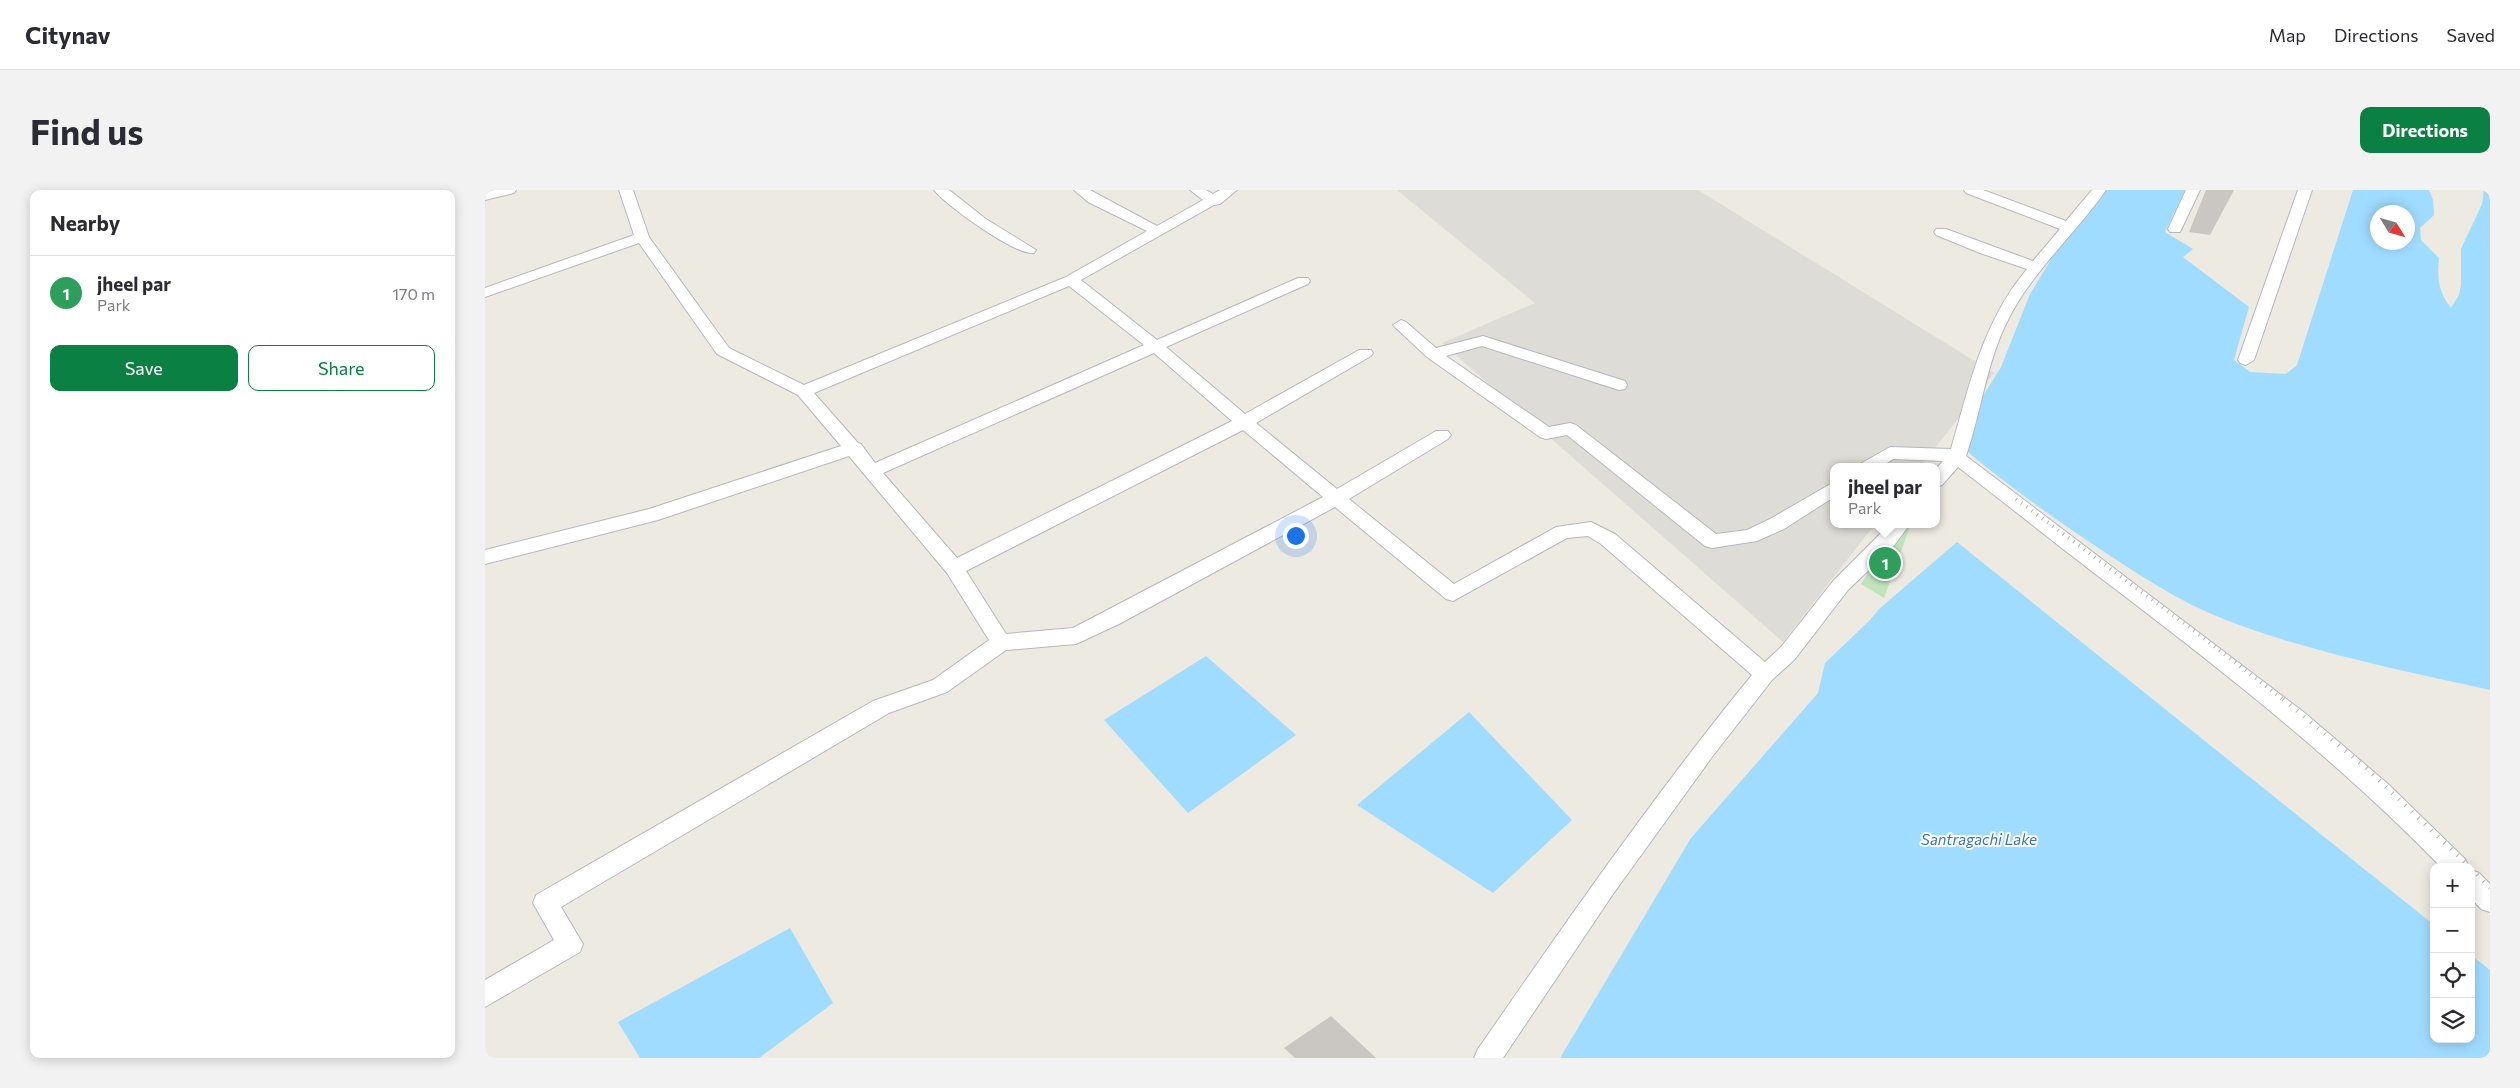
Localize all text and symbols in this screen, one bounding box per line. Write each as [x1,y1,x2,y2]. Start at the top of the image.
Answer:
text: Citynav [25,20,111,49]
text: Map [2269,24,2306,46]
text: Directions [2334,24,2418,46]
text: Saved [2446,24,2495,46]
button: Directions [2360,107,2490,153]
text: Find us [30,109,144,152]
north arrow [2370,205,2415,250]
text: Nearby [50,210,120,235]
text: jheel par [97,272,171,295]
text: 1 [62,284,70,303]
text: 170 m [392,284,435,303]
text: Park [97,295,130,314]
button: Save [50,345,238,391]
button: Share [248,345,435,391]
popup [1830,463,1940,528]
text: jheel par [1848,475,1922,498]
text: Park [1848,498,1881,517]
your location [1283,523,1309,549]
pin: 1 [1869,544,1901,582]
water label: Santragachi Lake [1921,830,2037,848]
map controls [2430,863,2475,1043]
button: + [2430,863,2475,908]
button: − [2430,908,2475,953]
button: locate [2430,953,2475,998]
button: layers [2430,998,2475,1043]

